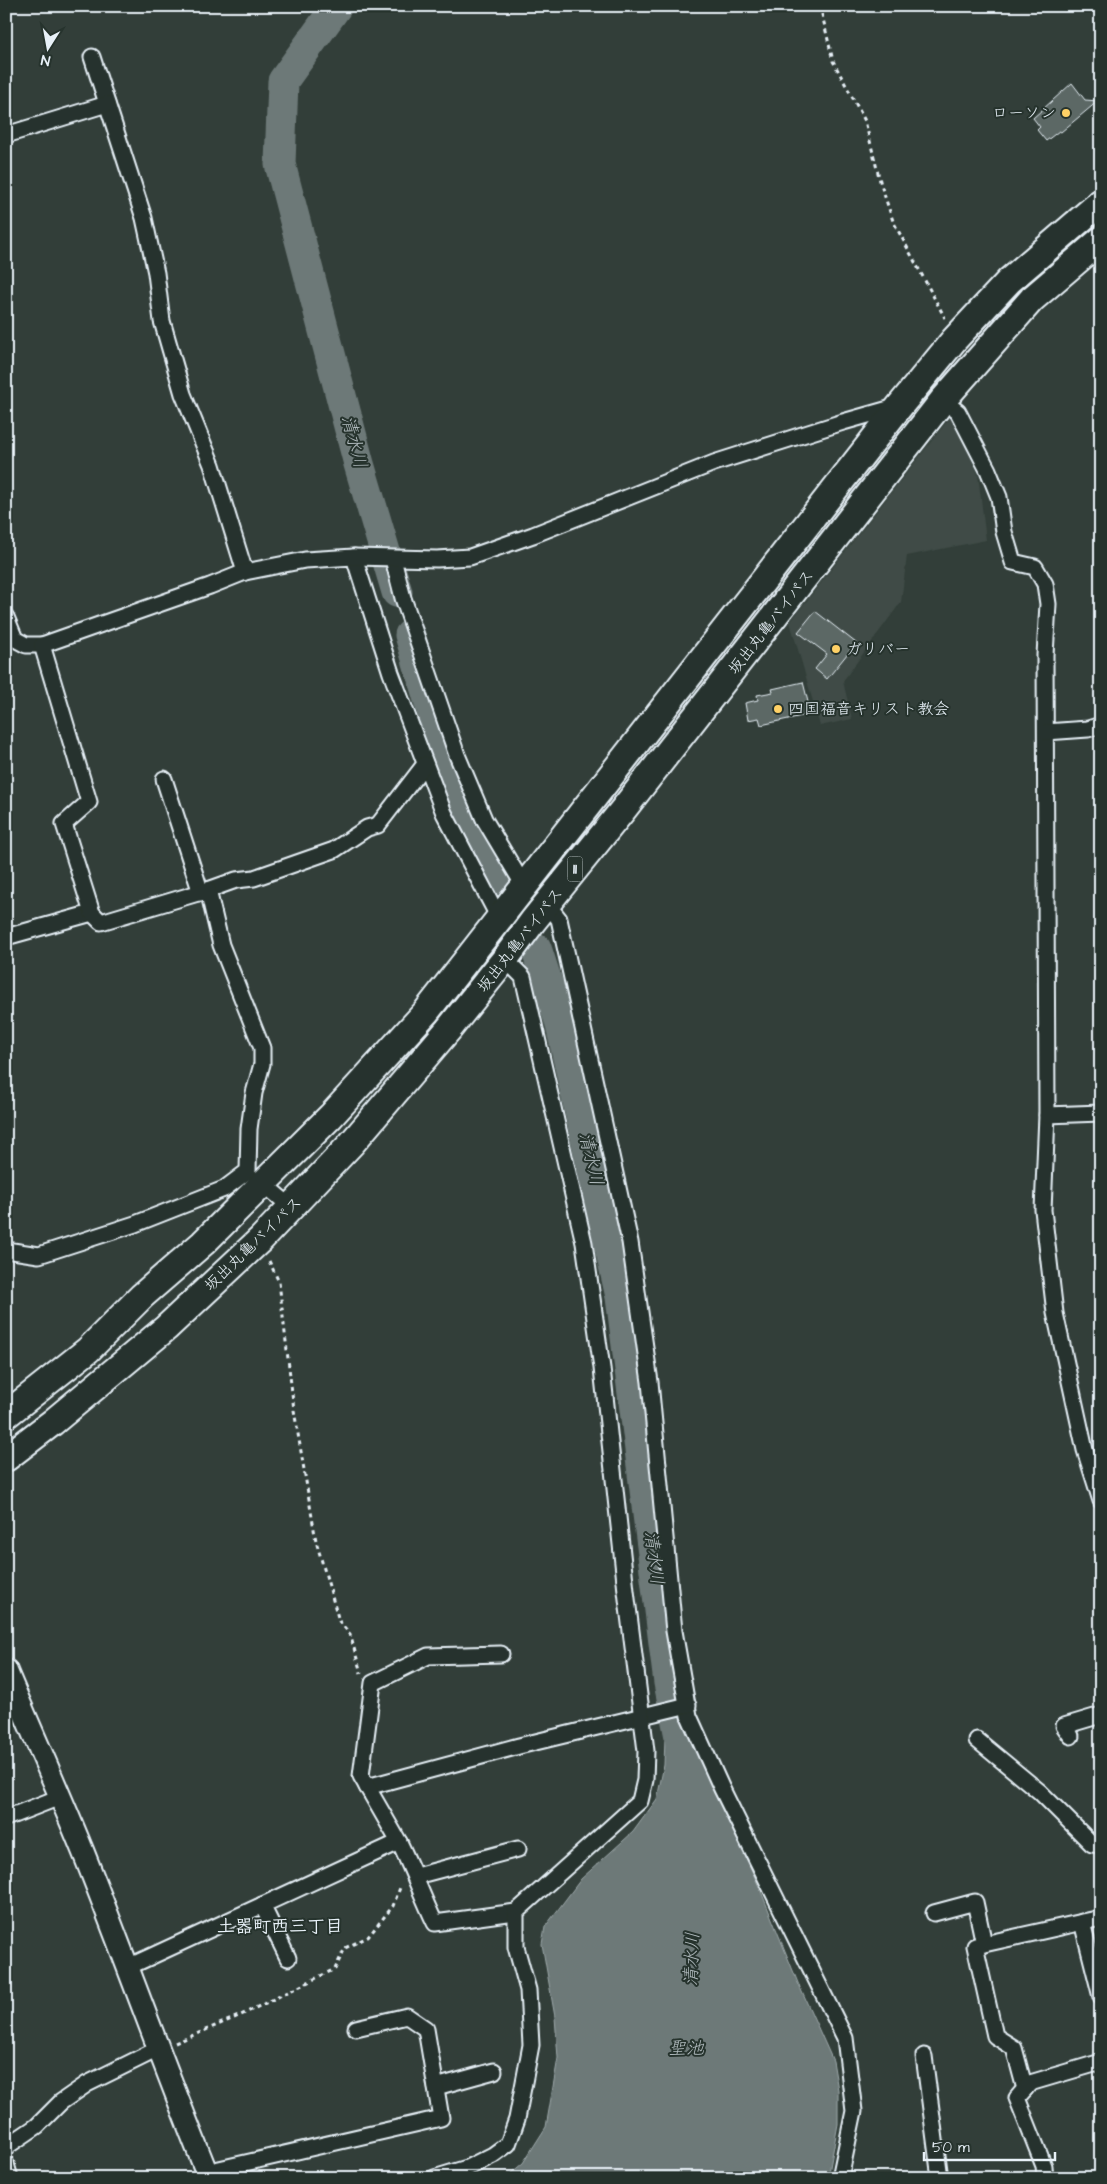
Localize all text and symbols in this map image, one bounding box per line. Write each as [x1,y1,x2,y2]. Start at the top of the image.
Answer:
north arrow [22,22,72,72]
text: N [39,49,52,70]
place label: ローソン [992,102,1056,124]
marker: ローソン [1060,107,1072,119]
water label: 清水川 [335,413,373,471]
street label: 坂出丸亀バイパス [723,565,819,679]
place label: ガリバー [846,638,910,660]
marker: ガリバー [830,643,842,655]
place label: 四国福音キリスト教会 [788,698,949,720]
marker: 四国福音キリスト教会 [772,703,784,715]
road number: 11 [568,856,582,882]
street label: 坂出丸亀バイパス [472,883,568,997]
water label: 清水川 [573,1130,609,1188]
street label: 坂出丸亀バイパス [199,1192,307,1296]
water label: 清水川 [638,1530,670,1586]
district label: 土器町西三丁目 [217,1914,343,1939]
water label: 清水川 [679,1932,705,1986]
water label: 聖池 [668,2036,705,2061]
scale bar [924,2129,1056,2161]
text: 50 m [932,2137,970,2158]

